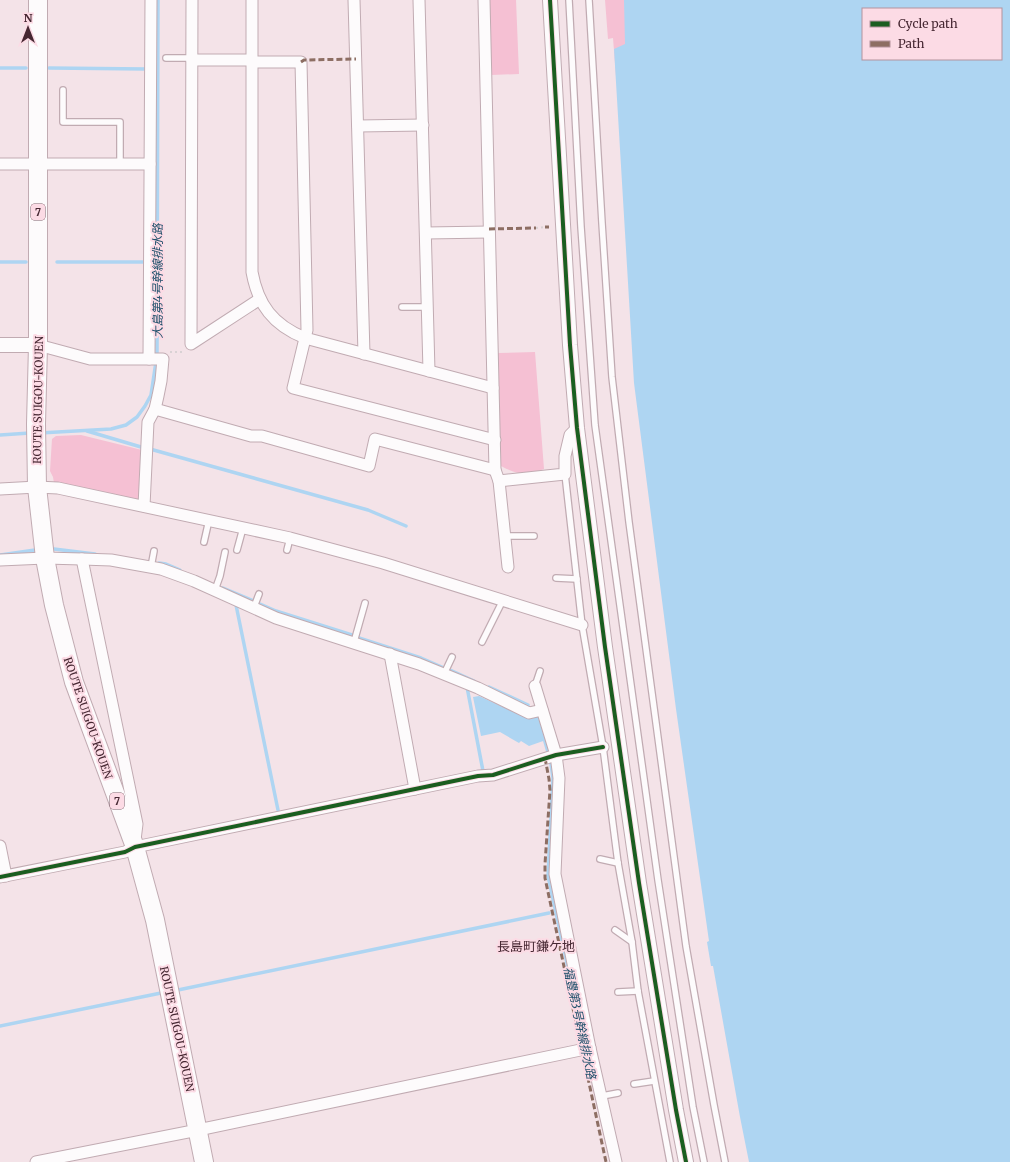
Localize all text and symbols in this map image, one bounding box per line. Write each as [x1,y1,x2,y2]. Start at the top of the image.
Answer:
north arrow [8,8,48,48]
legend [862,8,1002,60]
text: N [24,11,33,25]
text: Cycle path [898,16,958,31]
text: Path [898,36,924,51]
road number: 7 [31,204,45,220]
water label: 大島第4号幹線排水路 [150,222,165,339]
street label: ROUTE SUIGOU-KOUEN [30,335,46,464]
street label: ROUTE SUIGOU-KOUEN [61,655,116,781]
road number: 7 [110,793,124,809]
district label: 長島町鎌ケ地 [497,938,575,955]
street label: ROUTE SUIGOU-KOUEN [157,965,197,1094]
water label: 福豊第3号幹線排水路 [561,966,599,1081]

